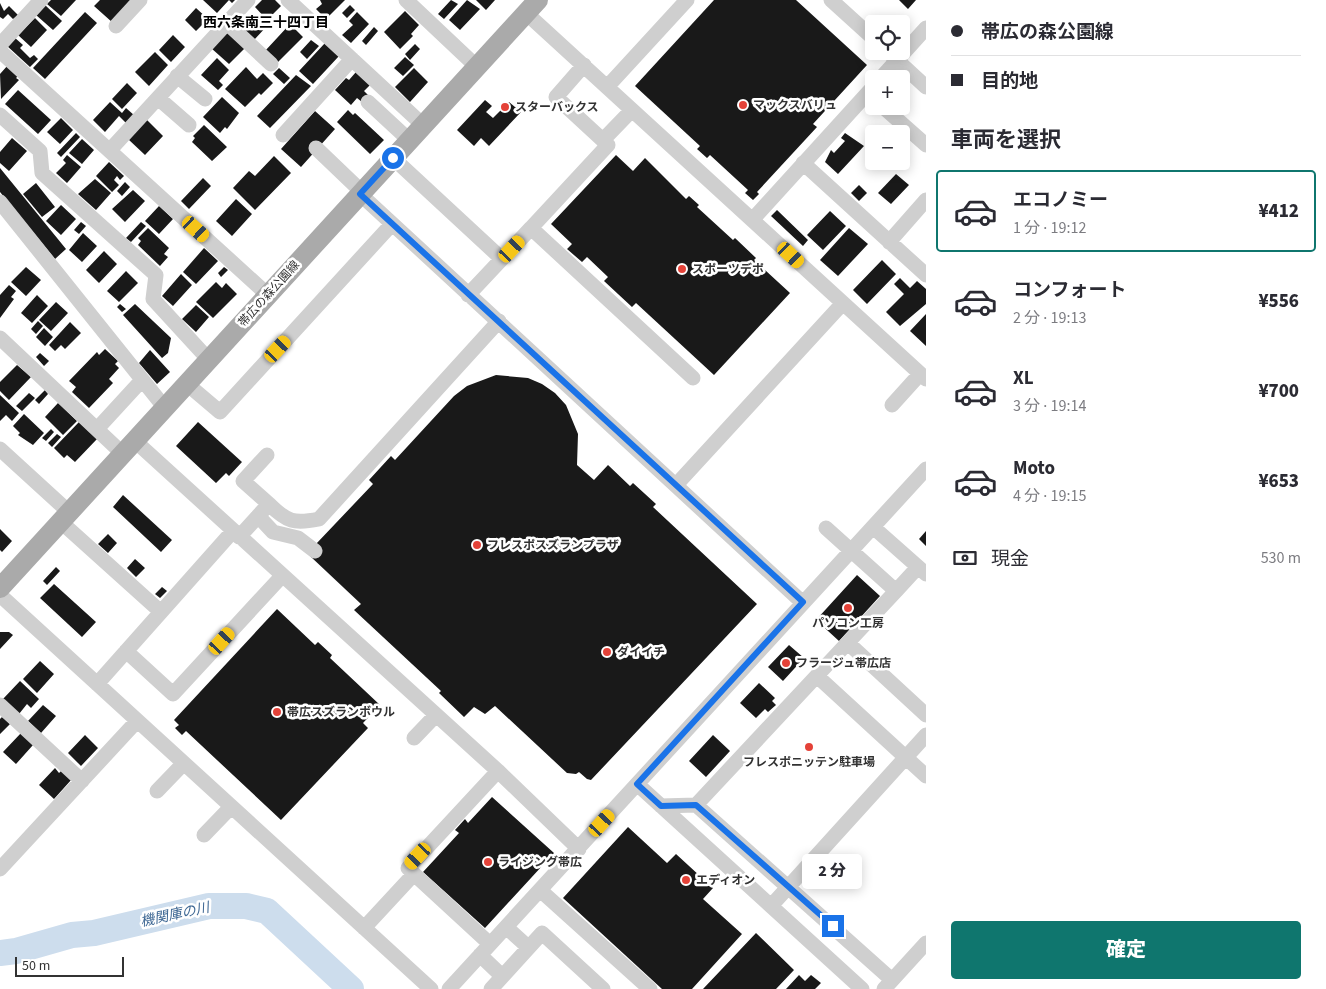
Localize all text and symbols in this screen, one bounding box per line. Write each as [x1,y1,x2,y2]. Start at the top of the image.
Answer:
district label: 西六条南三十四丁目 [203,13,329,33]
map controls [865,15,910,170]
button: locate [865,15,910,60]
text: 帯広の森公園線 [981,19,1114,46]
text: 目的地 [981,68,1038,95]
button: + [865,70,910,115]
place label: マックスバリュ [753,97,837,114]
place label: スターバックス [515,99,599,116]
marker: マックスバリュ [737,99,749,111]
marker: スターバックス [499,101,511,113]
text: 車両を選択 [951,124,1061,156]
button: − [865,125,910,170]
route start [382,147,404,169]
text: エコノミー [1013,187,1108,214]
icon: car [953,189,998,234]
text: ¥412 [1258,198,1299,225]
car [179,213,212,245]
text: 1 分 · 19:12 [1013,217,1086,239]
car [496,233,527,265]
car [774,239,807,271]
street label: 帯広の森公園線 [235,257,303,331]
place label: スポーツデポ [692,261,764,278]
marker: スポーツデポ [676,263,688,275]
text: コンフォート [1013,277,1126,304]
icon: car [953,279,998,324]
text: ¥556 [1258,288,1299,315]
text: 2 分 · 19:13 [1013,307,1086,329]
car [262,333,293,365]
text: XL [1013,365,1034,392]
icon: car [953,369,998,414]
text: ¥700 [1258,378,1299,405]
text: 3 分 · 19:14 [1013,395,1086,417]
text: Moto [1013,455,1055,482]
icon: car [953,459,998,504]
text: ¥653 [1258,468,1299,495]
text: 4 分 · 19:15 [1013,485,1086,507]
place label: フレスポスズランプラザ [487,537,619,554]
marker: フレスポスズランプラザ [471,539,483,551]
icon: cash [951,544,979,572]
text: 現金 [991,546,1029,573]
text: 530 m [1261,547,1301,569]
marker: パソコン工房 [842,602,854,614]
place label: パソコン工房 [812,615,884,632]
car [206,625,237,657]
place label: ダイイチ [617,644,665,661]
marker: ダイイチ [601,646,613,658]
place label: フラージュ帯広店 [796,655,891,672]
marker: フラージュ帯広店 [780,657,792,669]
place label: 帯広スズランボウル [287,704,395,721]
marker: 帯広スズランボウル [271,706,283,718]
marker: フレスポニッテン駐車場 [803,741,815,753]
place label: フレスポニッテン駐車場 [743,754,875,771]
car [586,807,617,839]
car [402,840,433,872]
place label: ライジング帯広 [498,854,582,871]
callout: 2 分 [803,854,863,888]
marker: ライジング帯広 [482,856,494,868]
text: 2 分 [818,860,846,882]
place label: エディオン [696,872,755,889]
marker: エディオン [680,874,692,886]
water label: 機関庫の川 [139,898,213,932]
route end [822,915,844,937]
button: 確定 [951,921,1301,979]
scale bar [15,954,124,977]
text: 50 m [22,956,50,976]

